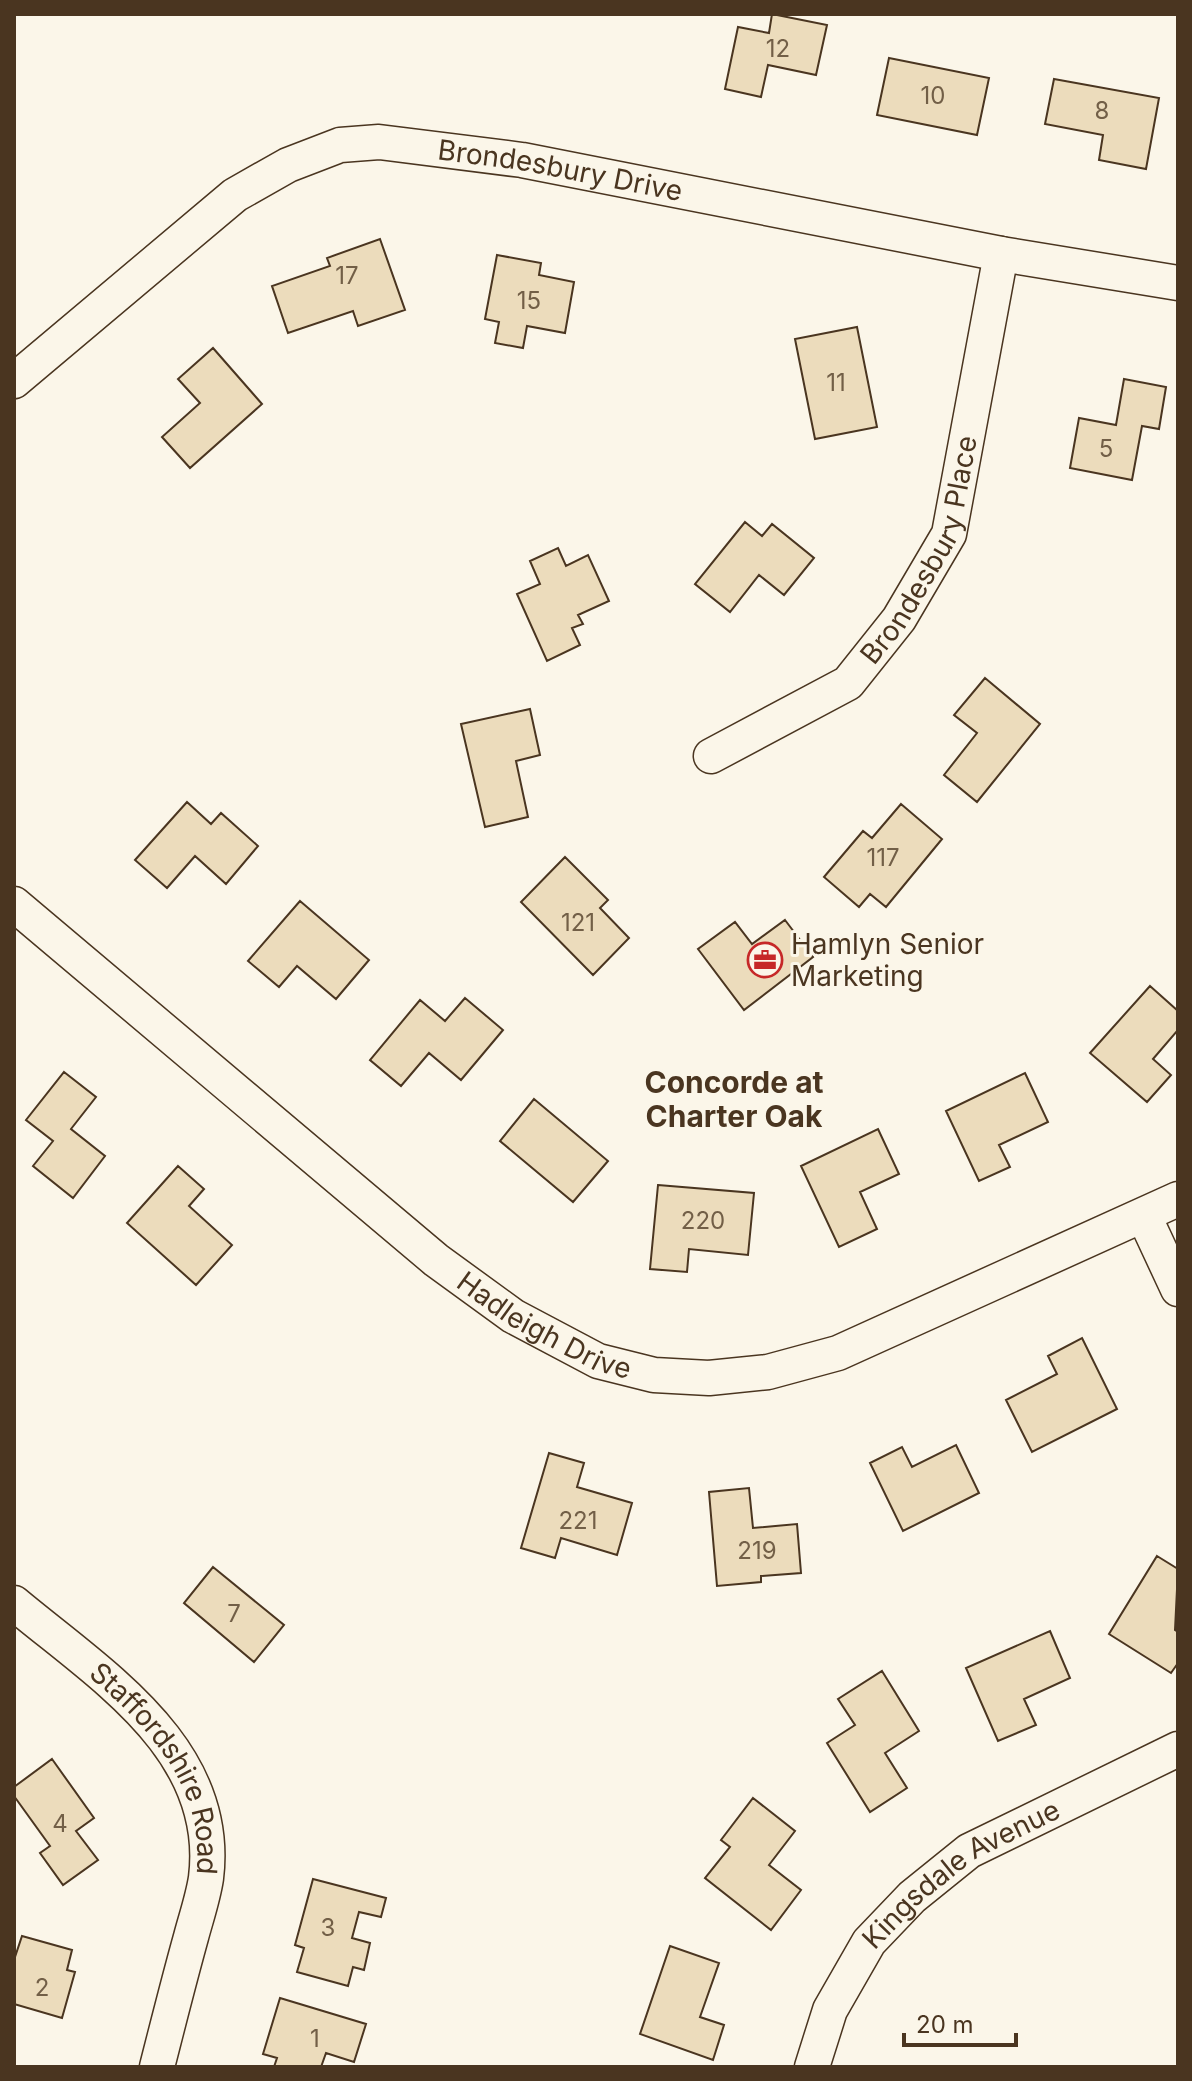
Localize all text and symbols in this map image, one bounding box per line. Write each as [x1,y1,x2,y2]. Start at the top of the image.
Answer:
house number: 12 [766,34,790,63]
house number: 10 [921,81,945,110]
house number: 8 [1095,96,1109,125]
street label: Brondesbury Drive [436,133,685,208]
house number: 17 [335,261,359,290]
house number: 15 [517,286,541,315]
house number: 11 [826,368,846,397]
street label: Brondesbury Place [853,433,984,671]
house number: 5 [1099,434,1113,463]
house number: 117 [866,843,900,872]
house number: 121 [561,908,595,937]
place label: Hamlyn Senior Marketing [791,927,984,993]
office icon: Hamlyn Senior Marketing [746,941,784,979]
district label: Concorde at Charter Oak [644,1064,824,1134]
house number: 220 [681,1206,725,1235]
street label: Hadleigh Drive [451,1264,635,1386]
house number: 221 [558,1506,598,1535]
house number: 219 [737,1536,777,1565]
house number: 7 [227,1599,241,1628]
street label: Staffordshire Road [83,1655,225,1876]
street label: Kingsdale Avenue [855,1792,1065,1956]
house number: 4 [52,1809,68,1838]
house number: 3 [321,1913,335,1942]
house number: 2 [35,1973,49,2002]
scale bar [904,1997,1016,2047]
text: 20 m [916,2010,974,2039]
house number: 1 [310,2024,320,2053]

